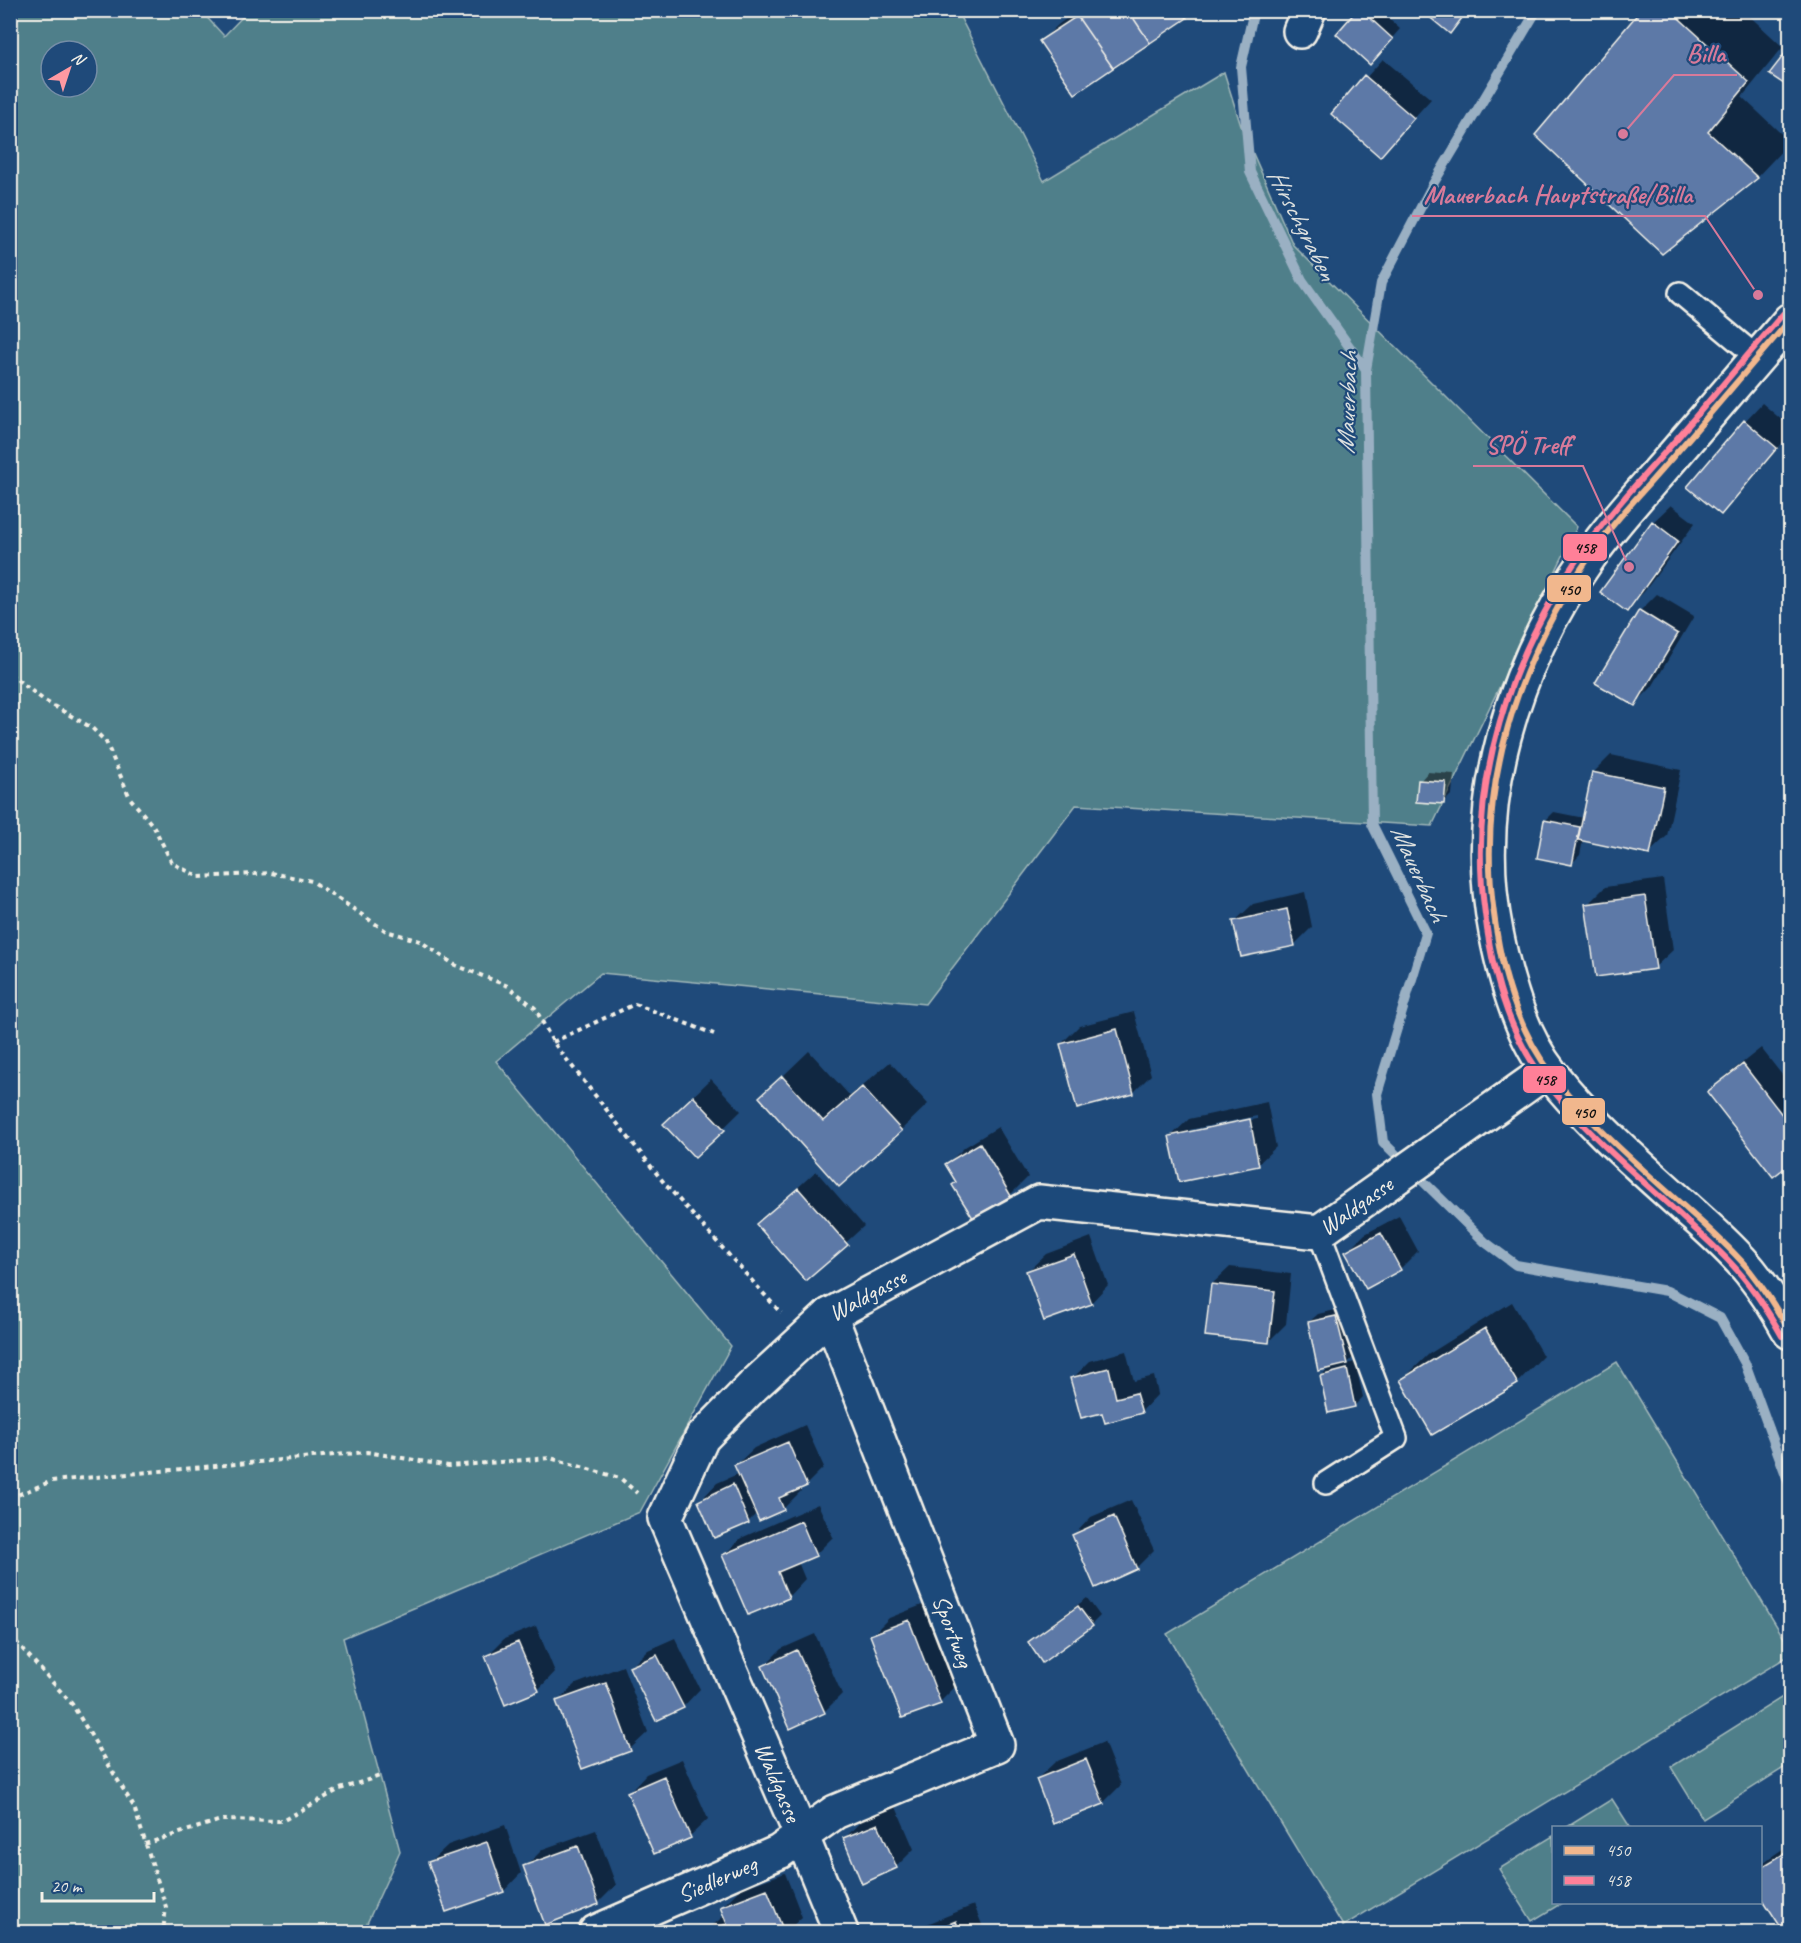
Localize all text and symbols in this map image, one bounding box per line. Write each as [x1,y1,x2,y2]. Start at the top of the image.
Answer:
callout: Billa [1674,31,1737,75]
text: Billa [1687,37,1728,70]
north arrow [39,39,99,99]
text: N [68,47,90,71]
water label: Hirschgraben [1260,163,1345,288]
callout: Mauerbach Hauptstraße/Billa [1412,172,1705,216]
text: Mauerbach Hauptstraße/Billa [1424,178,1695,211]
water label: Mauerbach [1329,350,1365,455]
callout: SPÖ Treff [1473,422,1583,466]
text: SPÖ Treff [1485,428,1577,461]
line badge: 458 [1562,533,1608,562]
text: 458 [1574,538,1597,558]
line badge: 450 [1546,574,1592,603]
text: 450 [1558,580,1581,600]
water label: Mauerbach [1383,820,1456,928]
line badge: 458 [1522,1065,1567,1094]
text: 458 [1534,1070,1557,1090]
line badge: 450 [1561,1097,1606,1126]
text: 450 [1573,1103,1596,1123]
street label: Waldgasse [1313,1168,1401,1242]
street label: Waldgasse [823,1261,913,1328]
street label: Sportweg [926,1591,981,1673]
street label: Waldgasse [748,1738,809,1828]
legend [1552,1826,1762,1904]
text: 450 [1606,1839,1632,1861]
street label: Siedlerweg [673,1848,763,1910]
scale bar [42,1865,154,1903]
text: 458 [1606,1869,1632,1891]
text: 20 m [51,1875,84,1897]

